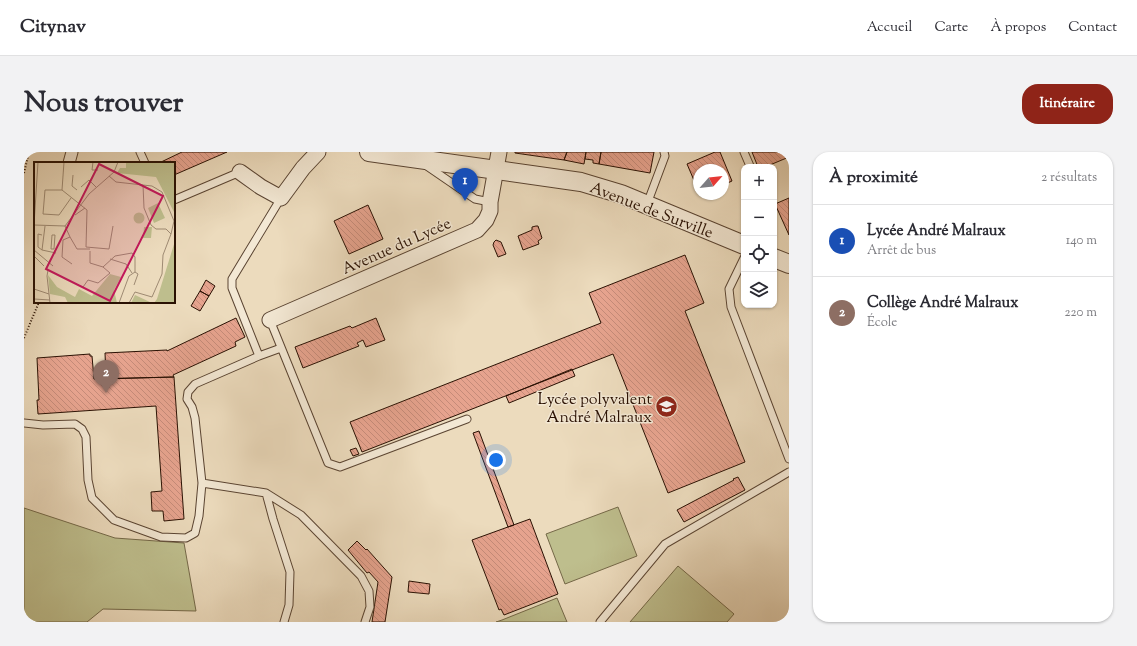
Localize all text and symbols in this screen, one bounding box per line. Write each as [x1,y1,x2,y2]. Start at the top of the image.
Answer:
text: Citynav [20,14,86,41]
text: Accueil [867,18,912,38]
text: Carte [934,18,968,38]
text: À propos [990,18,1046,38]
text: Contact [1068,18,1117,38]
text: Nous trouver [24,84,183,124]
button: Itinéraire [1022,84,1113,124]
inset map [34,162,175,303]
north arrow [693,164,729,200]
map controls [741,164,777,308]
button: + [741,164,777,200]
text: À proximité [829,166,918,190]
pin: 1 [452,168,478,201]
text: 2 résultats [1041,169,1097,187]
street label: Avenue de Surville [586,177,716,245]
button: − [741,200,777,236]
street label: Avenue du Lycée [339,213,455,282]
text: Lycée André Malraux [867,221,1006,242]
text: 1 [840,232,844,250]
text: 140 m [1066,232,1097,250]
button: locate [741,236,777,272]
text: Arrêt de bus [867,242,936,260]
button: layers [741,272,777,308]
text: Collège André Malraux [867,293,1018,314]
text: 2 [839,304,845,322]
text: 220 m [1064,304,1097,322]
text: École [867,314,897,332]
pin: 2 [93,360,119,393]
place label: Lycée polyvalent André Malraux [538,389,653,430]
school or university icon: Lycée polyvalent André Malraux [654,394,680,420]
your location [486,450,506,470]

